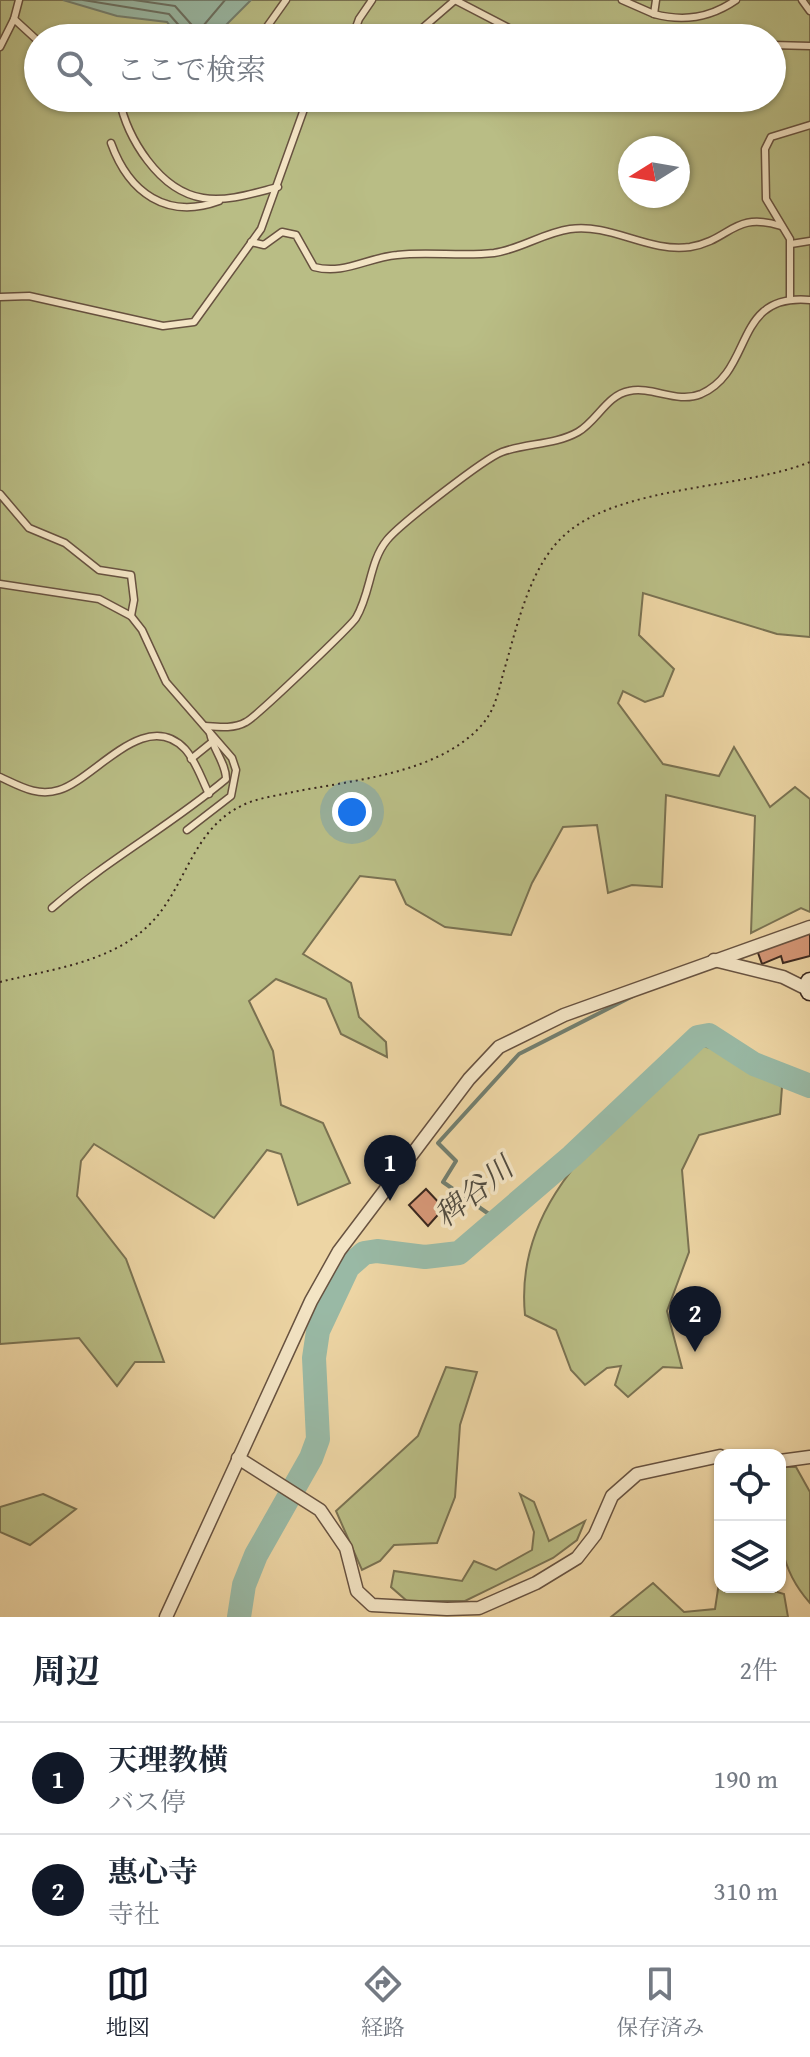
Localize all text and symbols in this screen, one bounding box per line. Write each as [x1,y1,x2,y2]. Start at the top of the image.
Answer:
search box [24,24,786,112]
icon: search [52,46,96,90]
text: ここで検索 [116,47,266,91]
north arrow [618,136,690,208]
your location [332,792,372,832]
pin: 1 [364,1135,416,1201]
water label: 稗谷川 [425,1144,525,1237]
pin: 2 [669,1286,721,1352]
map controls [714,1449,786,1593]
button: locate [714,1449,786,1521]
button: layers [714,1521,786,1593]
text: 周辺 [32,1646,100,1695]
text: 2件 [739,1650,778,1689]
text: 天理教横 [108,1737,228,1781]
text: 1 [51,1759,65,1798]
text: 190 m [713,1759,778,1798]
text: バス停 [108,1782,186,1821]
text: 惠心寺 [108,1849,198,1893]
text: 2 [51,1871,65,1910]
text: 310 m [713,1871,778,1910]
text: 寺社 [108,1894,160,1933]
tab: 地図 [106,1962,150,2043]
tab: 経路 [361,1962,405,2043]
tab: 保存済み [616,1962,704,2043]

